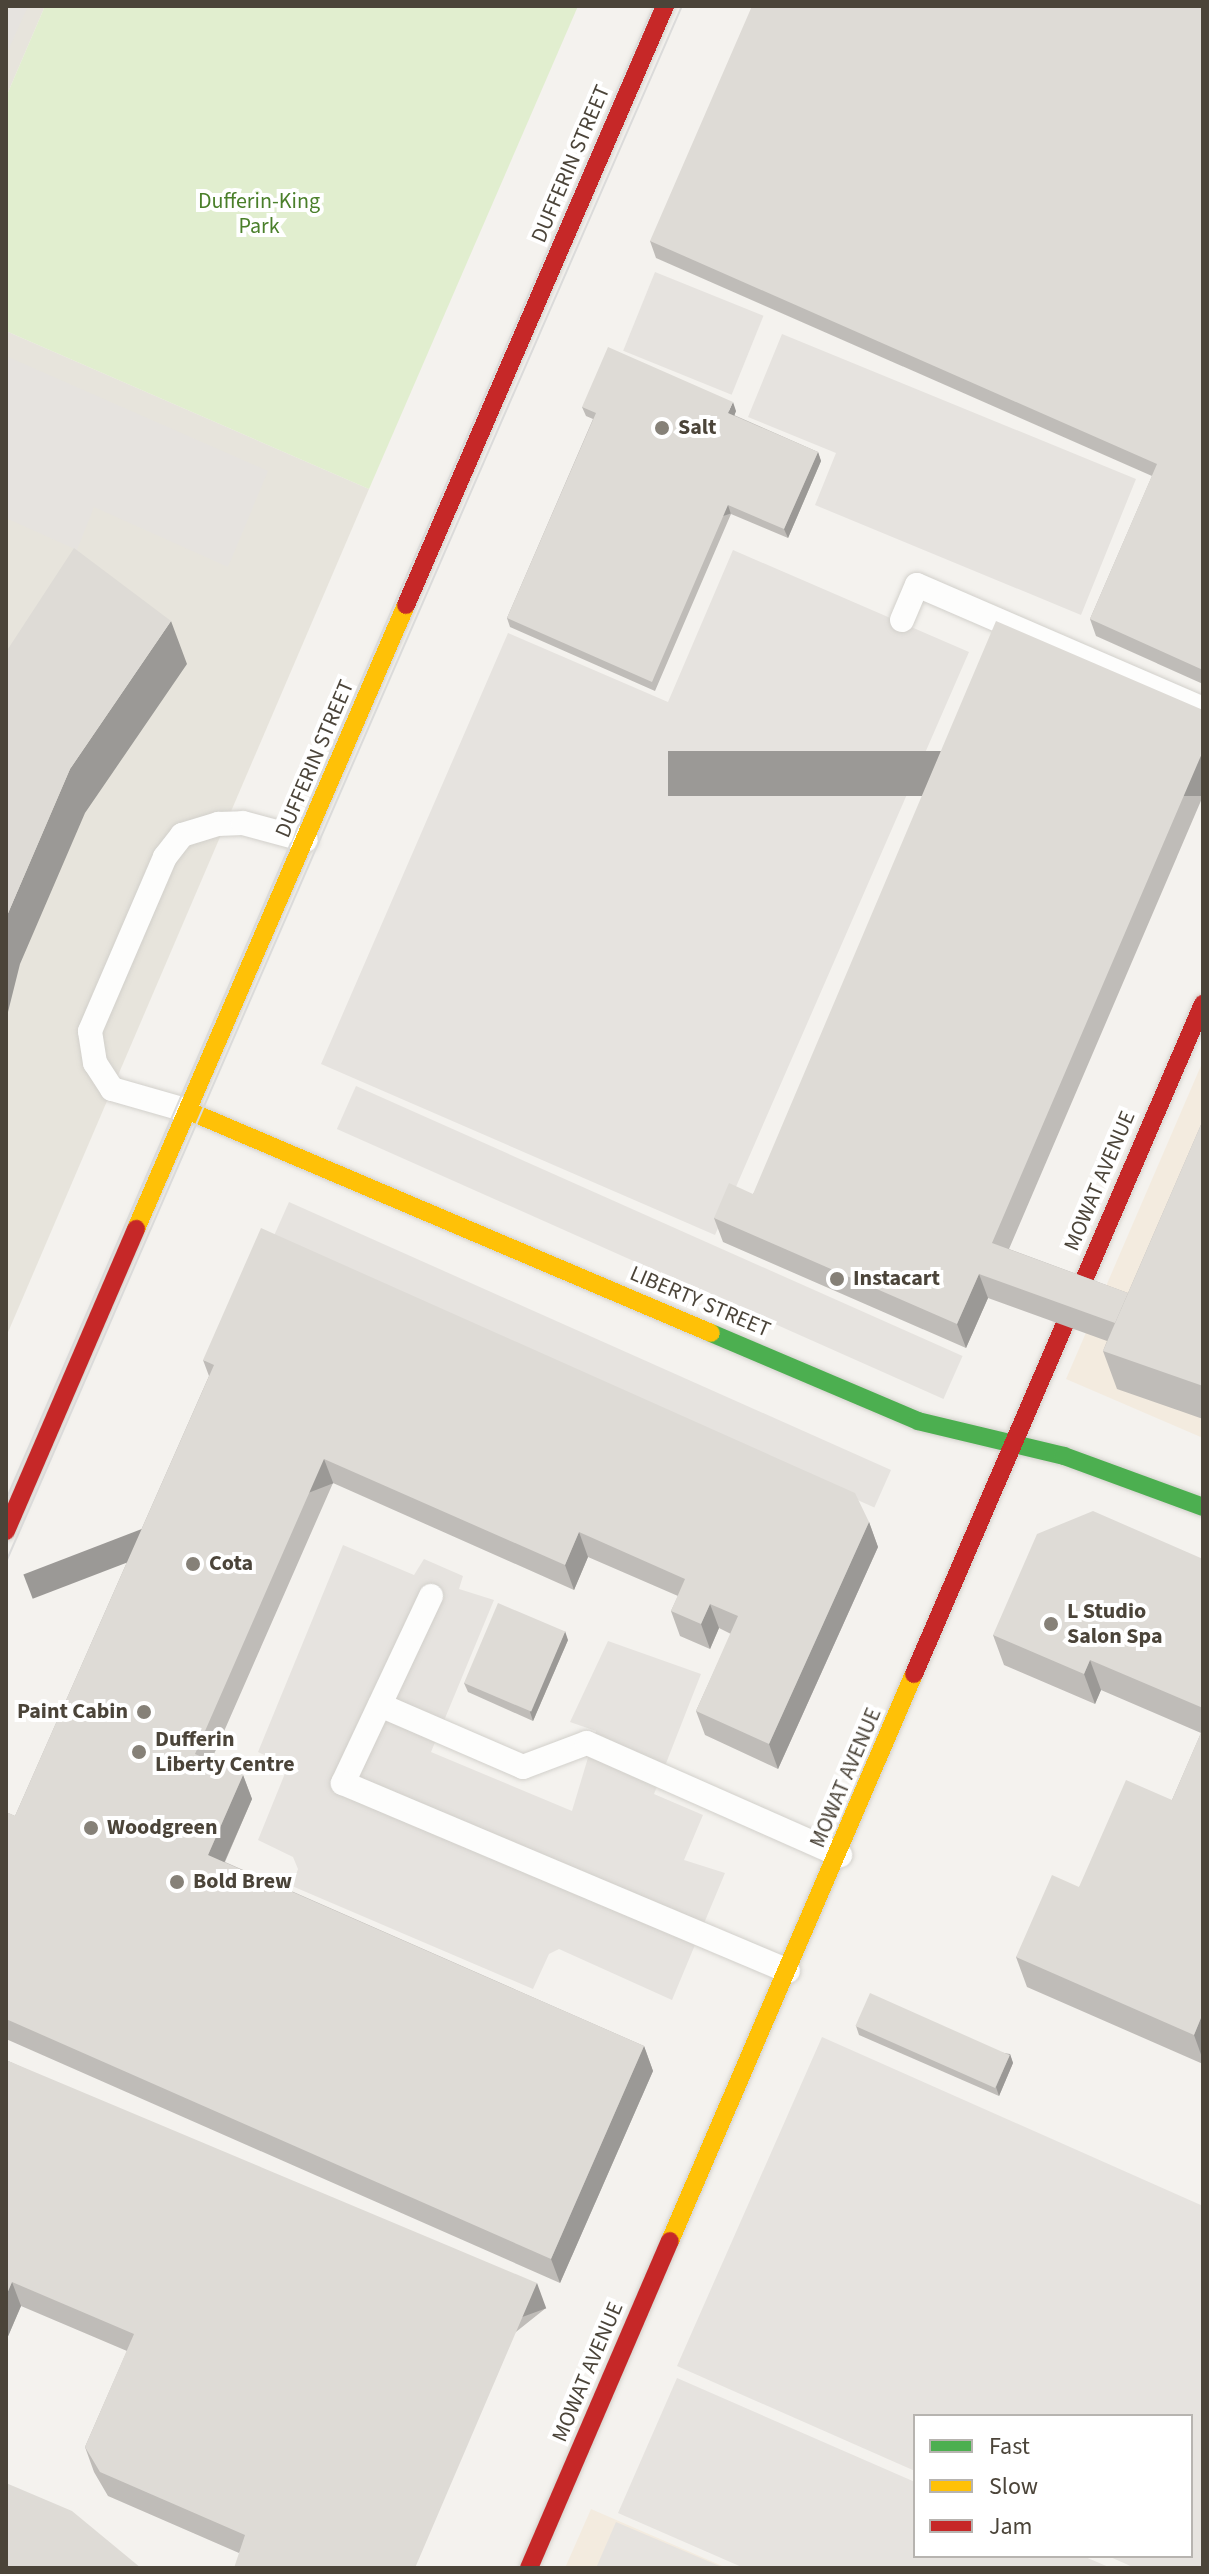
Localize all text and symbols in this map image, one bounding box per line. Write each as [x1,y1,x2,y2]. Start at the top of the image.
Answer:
street label: DUFFERIN STREET [526,81,616,247]
park label: Dufferin-King Park [198,188,320,240]
place label: Salt [678,415,717,441]
marker: Salt [653,419,671,437]
street label: DUFFERIN STREET [270,676,360,842]
street label: MOWAT AVENUE [1059,1107,1141,1255]
street label: LIBERTY STREET [626,1261,774,1343]
place label: Instacart [853,1266,940,1292]
marker: Instacart [828,1270,846,1288]
place label: Cota [209,1551,253,1577]
marker: Cota [184,1555,202,1573]
place label: L Studio Salon Spa [1067,1598,1163,1650]
marker: L Studio Salon Spa [1042,1615,1060,1633]
place label: Paint Cabin [17,1699,128,1725]
marker: Paint Cabin [135,1703,153,1721]
street label: MOWAT AVENUE [805,1704,887,1852]
place label: Dufferin Liberty Centre [155,1726,295,1778]
marker: Dufferin Liberty Centre [130,1743,148,1761]
place label: Woodgreen [107,1815,218,1841]
marker: Woodgreen [82,1819,100,1837]
place label: Bold Brew [193,1869,292,1895]
marker: Bold Brew [168,1873,186,1891]
street label: MOWAT AVENUE [547,2298,629,2446]
legend [913,2414,1193,2558]
text: Fast [989,2429,1030,2464]
text: Slow [989,2469,1038,2504]
text: Jam [989,2509,1033,2544]

